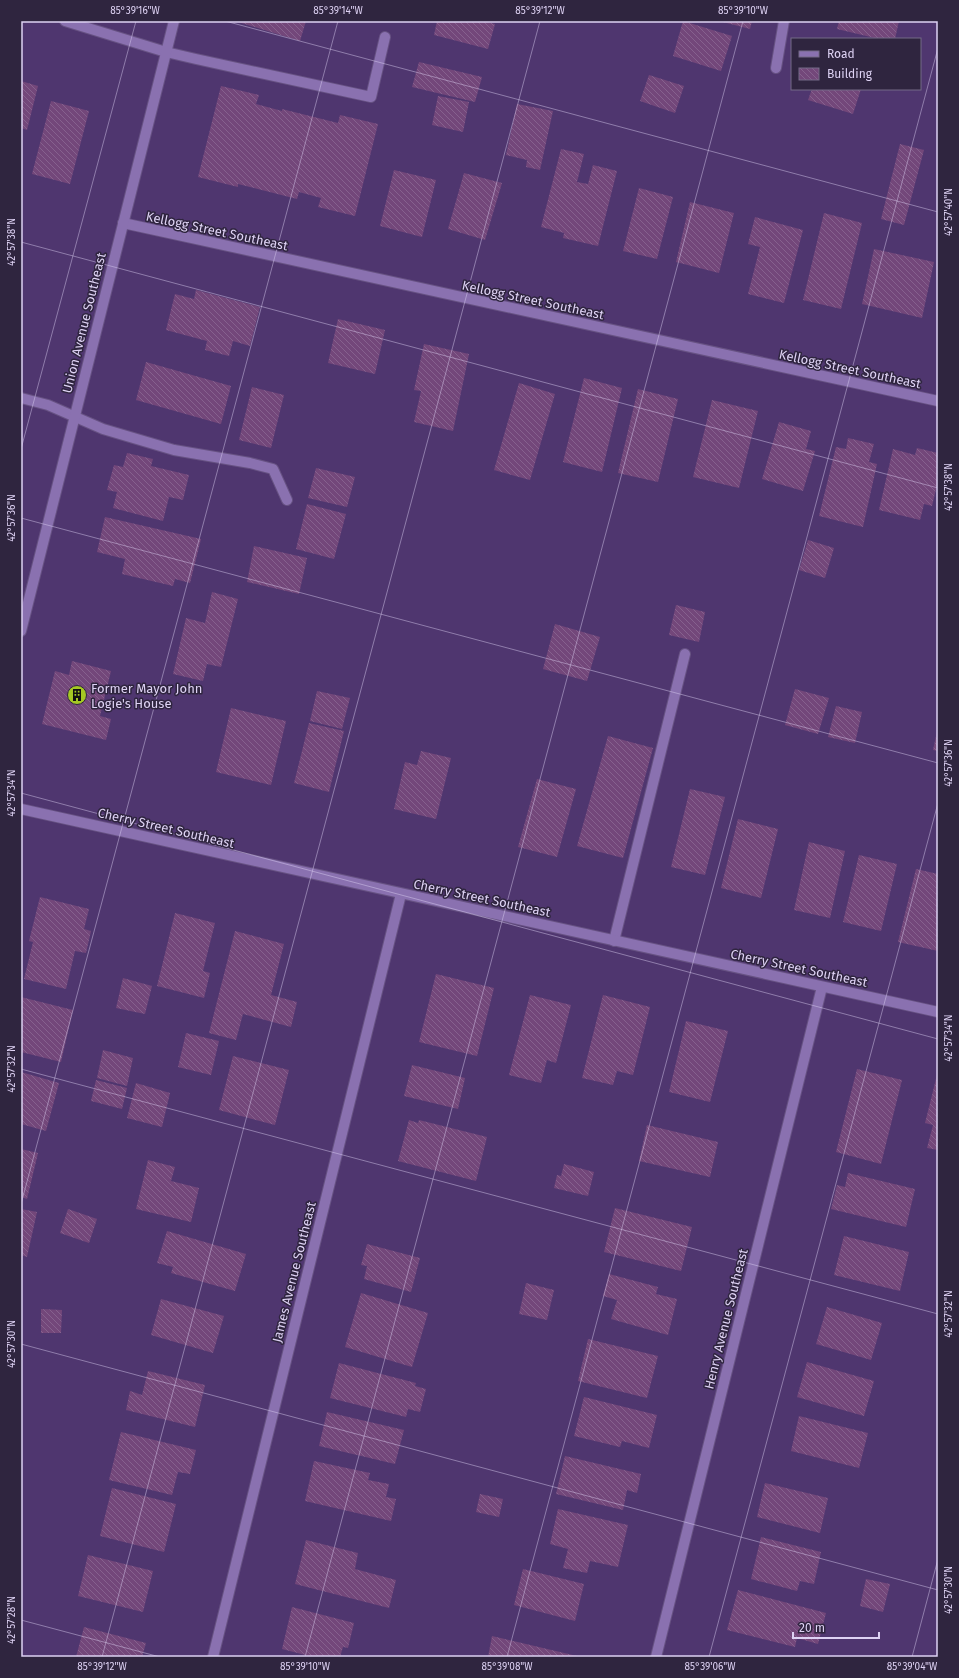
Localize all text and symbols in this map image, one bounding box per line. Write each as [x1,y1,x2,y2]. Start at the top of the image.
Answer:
text: 85°39'16"W [110,5,161,17]
text: 85°39'14"W [313,5,363,17]
text: 85°39'12"W [515,5,565,17]
text: 85°39'10"W [718,5,769,17]
legend [791,38,921,90]
text: Road [827,47,855,61]
text: Building [827,67,873,81]
text: 42°57'40"N [943,188,955,236]
street label: Kellogg Street Southeast [145,209,290,253]
text: 42°57'38"N [6,218,18,266]
street label: Union Avenue Southeast [59,251,109,395]
street label: Kellogg Street Southeast [461,278,606,322]
street label: Kellogg Street Southeast [778,347,923,391]
text: 42°57'38"N [943,463,955,511]
text: 42°57'36"N [6,494,18,542]
place label: Former Mayor John Logie's House [91,681,202,711]
building icon: Former Mayor John Logie's House [66,684,88,706]
text: 42°57'36"N [943,739,955,787]
text: 42°57'34"N [6,769,18,817]
street label: Cherry Street Southeast [96,805,236,851]
street label: Cherry Street Southeast [412,876,552,920]
street label: Cherry Street Southeast [729,946,869,990]
text: 42°57'34"N [943,1014,955,1062]
text: 42°57'32"N [6,1045,18,1093]
street label: James Avenue Southeast [269,1200,319,1344]
street label: Henry Avenue Southeast [701,1247,751,1391]
text: 42°57'32"N [943,1290,955,1338]
text: 42°57'30"N [6,1320,18,1368]
text: 42°57'30"N [943,1566,955,1614]
text: 42°57'28"N [6,1596,18,1644]
scale bar [793,1614,879,1640]
text: 20 m [799,1621,825,1635]
text: 85°39'12"W [77,1661,127,1673]
text: 85°39'10"W [280,1661,331,1673]
text: 85°39'08"W [481,1661,533,1673]
text: 85°39'06"W [685,1661,736,1673]
text: 85°39'04"W [887,1661,938,1673]

